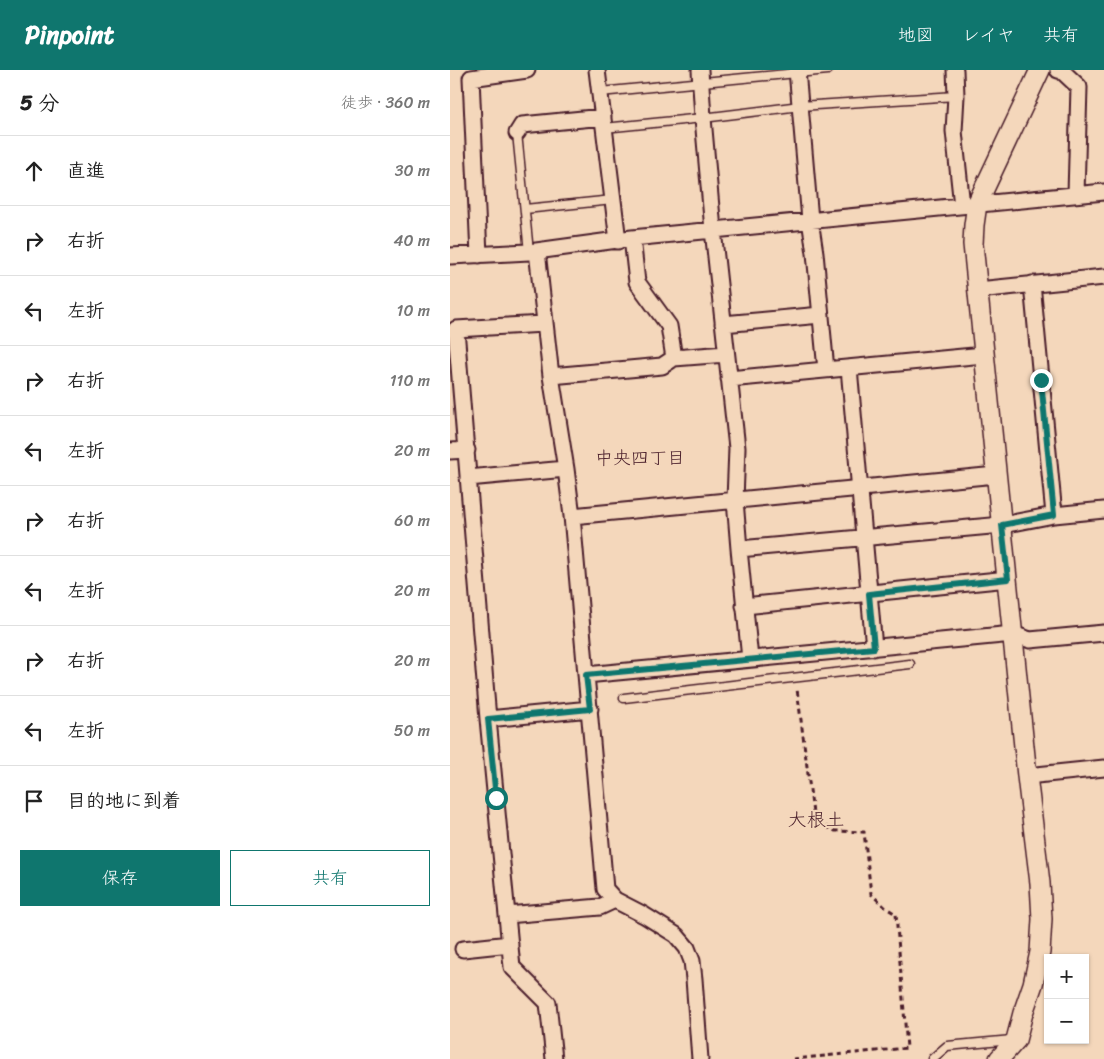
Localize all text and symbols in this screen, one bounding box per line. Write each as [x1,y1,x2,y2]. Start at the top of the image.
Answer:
text: Pinpoint [25,14,114,56]
text: 地図 [898,19,934,51]
text: レイヤ [962,19,1015,51]
text: 共有 [1043,19,1079,51]
text: 5 分 [20,84,59,122]
text: 徒歩 · 360 m [341,88,430,117]
text: 直進 [67,154,105,187]
text: 30 m [395,156,430,185]
icon: ahead [20,157,48,185]
text: 右折 [67,224,105,257]
text: 40 m [393,226,430,255]
icon: right [20,227,48,255]
text: 左折 [67,294,105,327]
text: 10 m [397,296,430,325]
icon: left [20,297,48,325]
text: 右折 [67,364,105,397]
text: 110 m [390,366,430,395]
icon: right [20,367,48,395]
route end [1030,369,1053,392]
text: 左折 [67,434,105,467]
text: 20 m [394,436,430,465]
icon: left [20,437,48,465]
district label: 中央四丁目 [595,442,685,474]
text: 右折 [67,504,105,537]
text: 60 m [394,506,430,535]
icon: right [20,507,48,535]
text: 左折 [67,574,105,607]
text: 20 m [394,576,430,605]
icon: left [20,577,48,605]
text: 右折 [67,644,105,677]
text: 20 m [394,646,430,675]
icon: right [20,647,48,675]
text: 左折 [67,714,105,747]
text: 50 m [394,716,430,745]
icon: left [20,717,48,745]
text: 目的地に到着 [67,784,181,817]
icon: arrive [20,787,48,815]
route start [485,787,508,810]
district label: 大根土 [787,803,845,836]
button: 保存 [20,850,220,906]
button: 共有 [230,850,430,906]
map controls [1044,954,1089,1044]
button: + [1044,954,1089,999]
button: − [1044,999,1089,1044]

